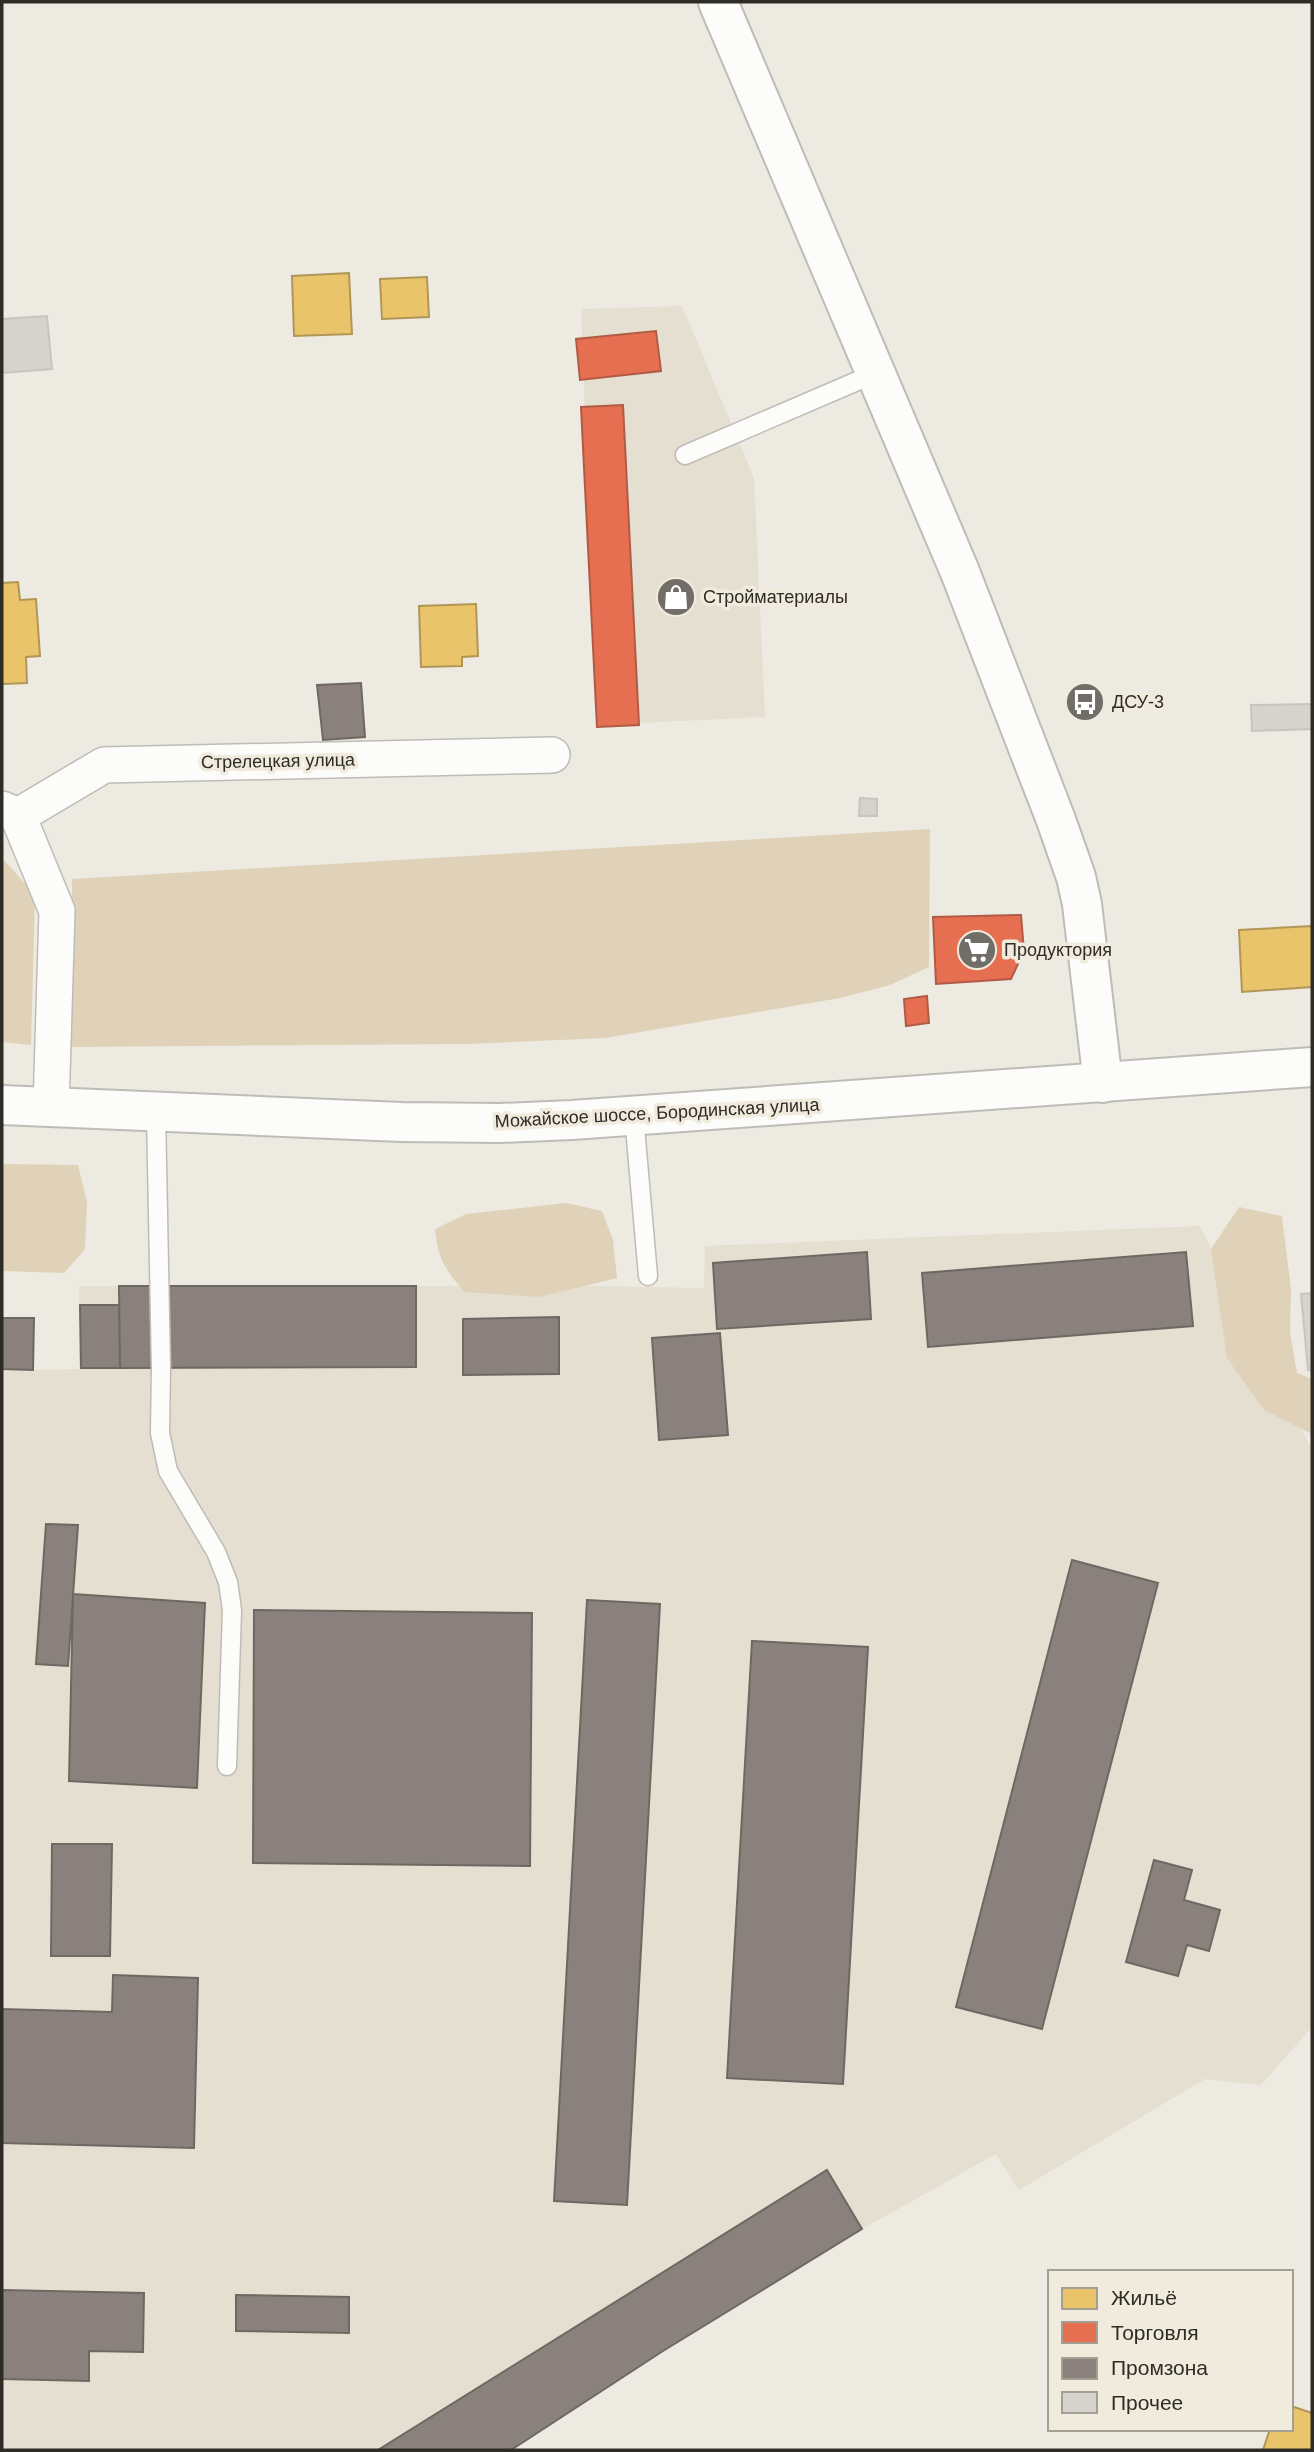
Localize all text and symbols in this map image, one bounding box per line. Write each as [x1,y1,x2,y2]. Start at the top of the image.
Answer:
shop icon: Стройматериалы [655,576,697,618]
place label: Стройматериалы [703,587,848,607]
bus stop icon: ДСУ-3 [1064,681,1106,723]
place label: ДСУ-3 [1112,692,1164,712]
street label: Стрелецкая улица [201,750,356,772]
supermarket icon: Продуктория [956,929,998,971]
place label: Продуктория [1004,940,1112,960]
street label: Можайское шоссе, Бородинская улица [494,1094,821,1131]
legend [1048,2270,1293,2431]
text: Жильё [1111,2286,1177,2309]
text: Торговля [1111,2321,1199,2344]
text: Промзона [1111,2356,1208,2379]
text: Прочее [1111,2391,1183,2414]

